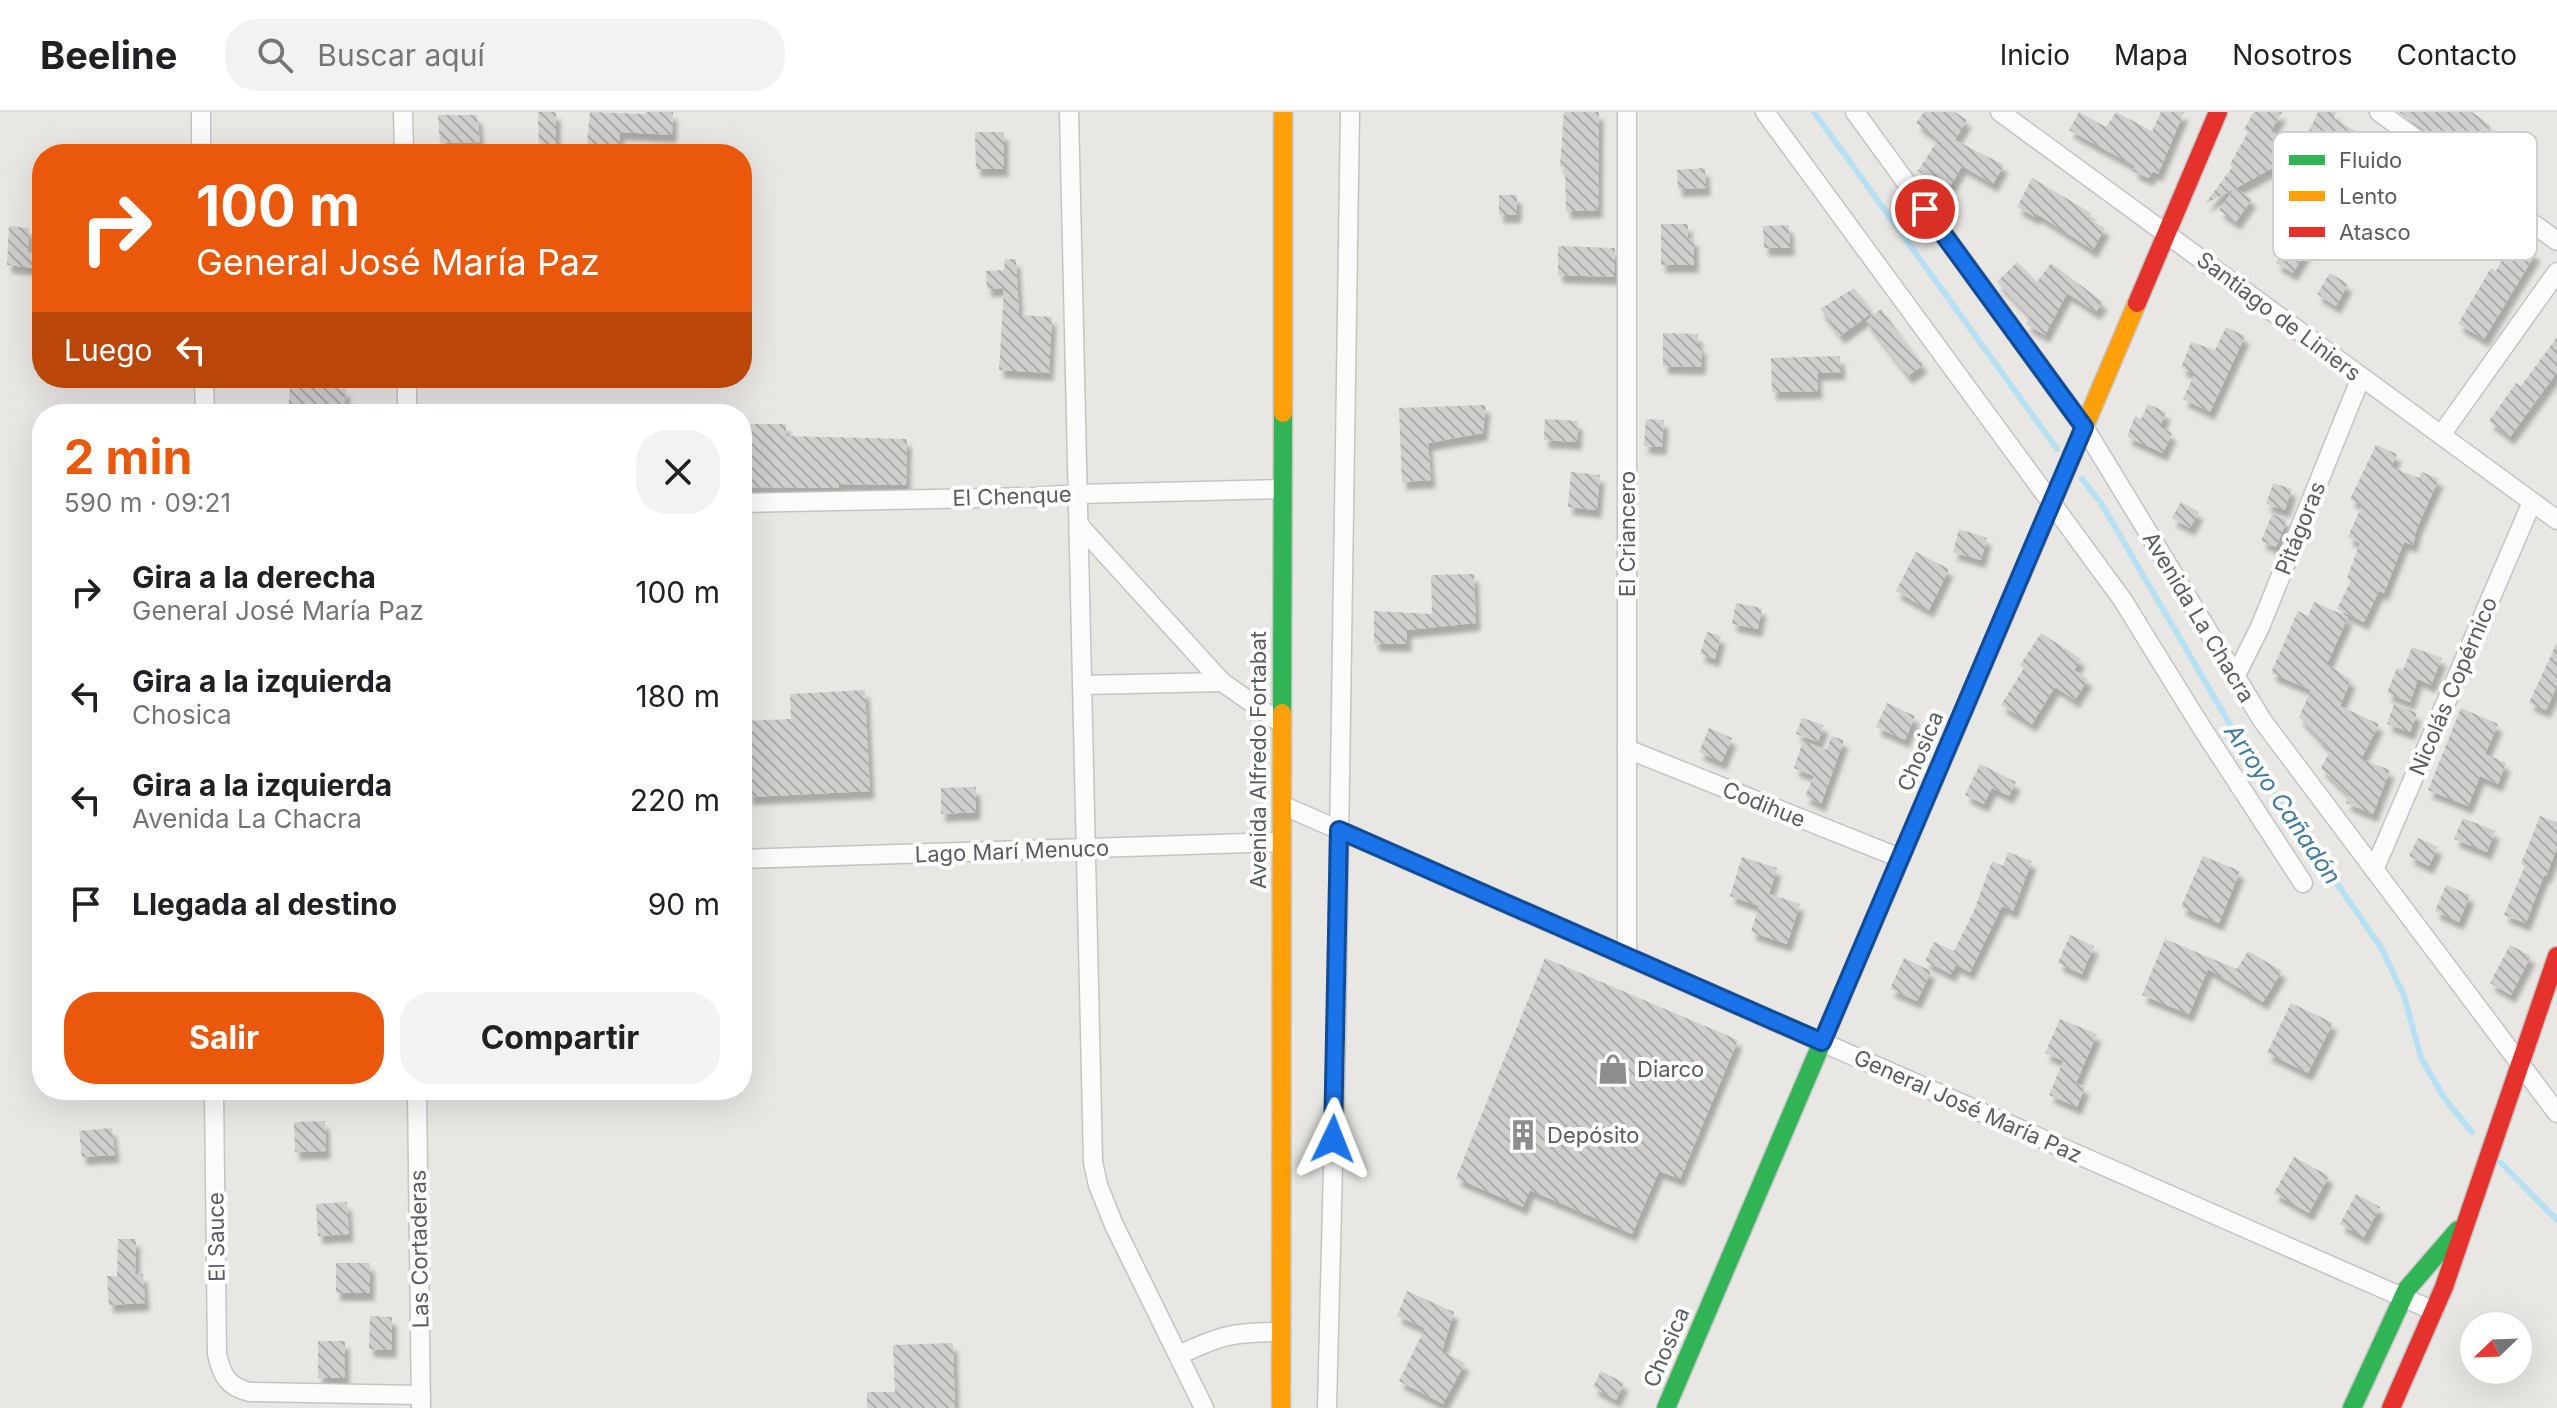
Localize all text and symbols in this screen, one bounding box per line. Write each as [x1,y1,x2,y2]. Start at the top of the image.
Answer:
search box [225,19,785,91]
text: Beeline [40,32,177,78]
icon: search [253,33,297,77]
text: Buscar aquí [317,37,485,73]
text: Inicio [2000,38,2070,72]
text: Mapa [2114,38,2188,72]
text: Nosotros [2232,38,2353,72]
text: Contacto [2397,38,2517,72]
legend [2273,132,2537,260]
text: Fluido [2339,147,2402,173]
text: 100 m [196,172,360,240]
pin [1891,175,1959,243]
icon: right [64,176,168,280]
text: Lento [2339,183,2397,209]
icon: arrive [1903,187,1947,231]
text: Atasco [2339,219,2411,245]
text: General José María Paz [196,240,600,284]
street label: Santiago de Liniers [2192,246,2366,386]
icon: left [169,328,213,372]
text: Luego [64,332,153,368]
text: 2 min [64,427,192,486]
button: close [636,430,720,514]
street label: El Criancero [1614,471,1640,597]
street label: Pitágoras [2270,478,2330,578]
street label: El Chenque [952,481,1072,511]
text: 590 m · 09:21 [64,487,231,518]
street label: Avenida La Chacra [2138,527,2260,707]
text: Gira a la derecha [132,559,376,595]
icon: right [64,570,108,614]
text: 100 m [635,574,720,610]
street label: Nicolás Copérnico [2404,593,2502,779]
text: General José María Paz [132,595,424,626]
street label: Avenida Alfredo Fortabat [1245,631,1271,889]
text: Gira a la izquierda [132,663,392,699]
icon: left [64,674,108,718]
text: 180 m [636,678,720,714]
text: Chosica [132,699,232,730]
street label: Chosica [1892,707,1948,795]
water label: Arroyo Cañadón [2218,717,2347,890]
text: Gira a la izquierda [132,767,392,803]
street label: Codihue [1719,776,1809,832]
icon: left [64,778,108,822]
text: 220 m [630,782,720,818]
text: Avenida La Chacra [132,803,362,834]
street label: Lago Marí Menuco [914,835,1110,867]
icon: arrive [64,882,108,926]
text: Llegada al destino [132,886,397,922]
text: 90 m [648,886,720,922]
button: Salir [64,992,384,1084]
button: Compartir [400,992,720,1084]
street label: General José María Paz [1850,1044,2086,1168]
shop icon: Diarco [1596,1052,1630,1086]
place label: Diarco [1637,1056,1704,1082]
position arrow [1291,1097,1375,1181]
building icon: Depósito [1506,1118,1540,1152]
place label: Depósito [1547,1122,1639,1148]
street label: Las Cortaderas [405,1169,433,1329]
street label: El Sauce [202,1192,230,1282]
street label: Chosica [1638,1303,1694,1391]
north arrow [2460,1312,2532,1384]
map controls [2460,1312,2532,1384]

